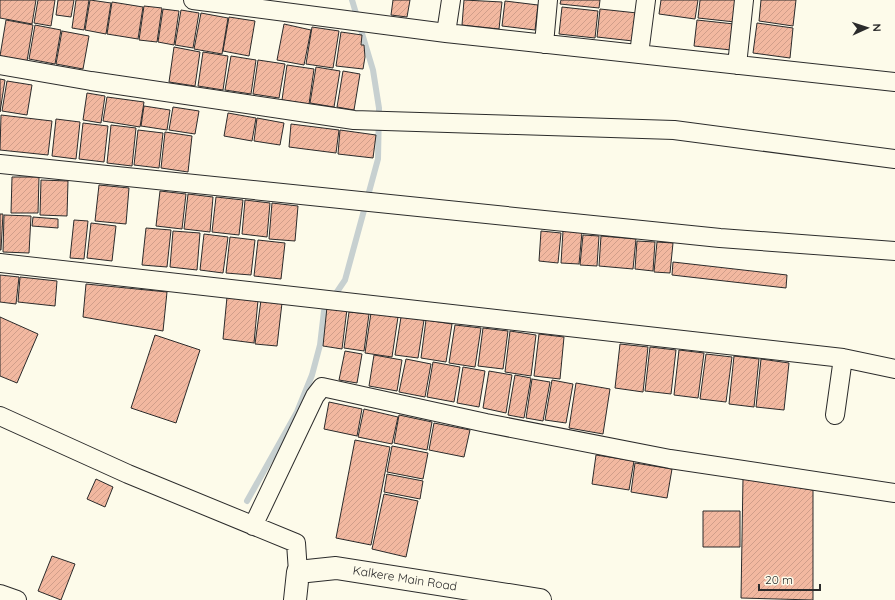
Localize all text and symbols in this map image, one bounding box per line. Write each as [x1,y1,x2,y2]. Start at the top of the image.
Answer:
north arrow [847,8,887,48]
text: N [870,23,884,32]
street label: Kalkere Main Road [352,562,458,594]
scale bar [759,566,820,592]
text: 20 m [765,572,793,587]

